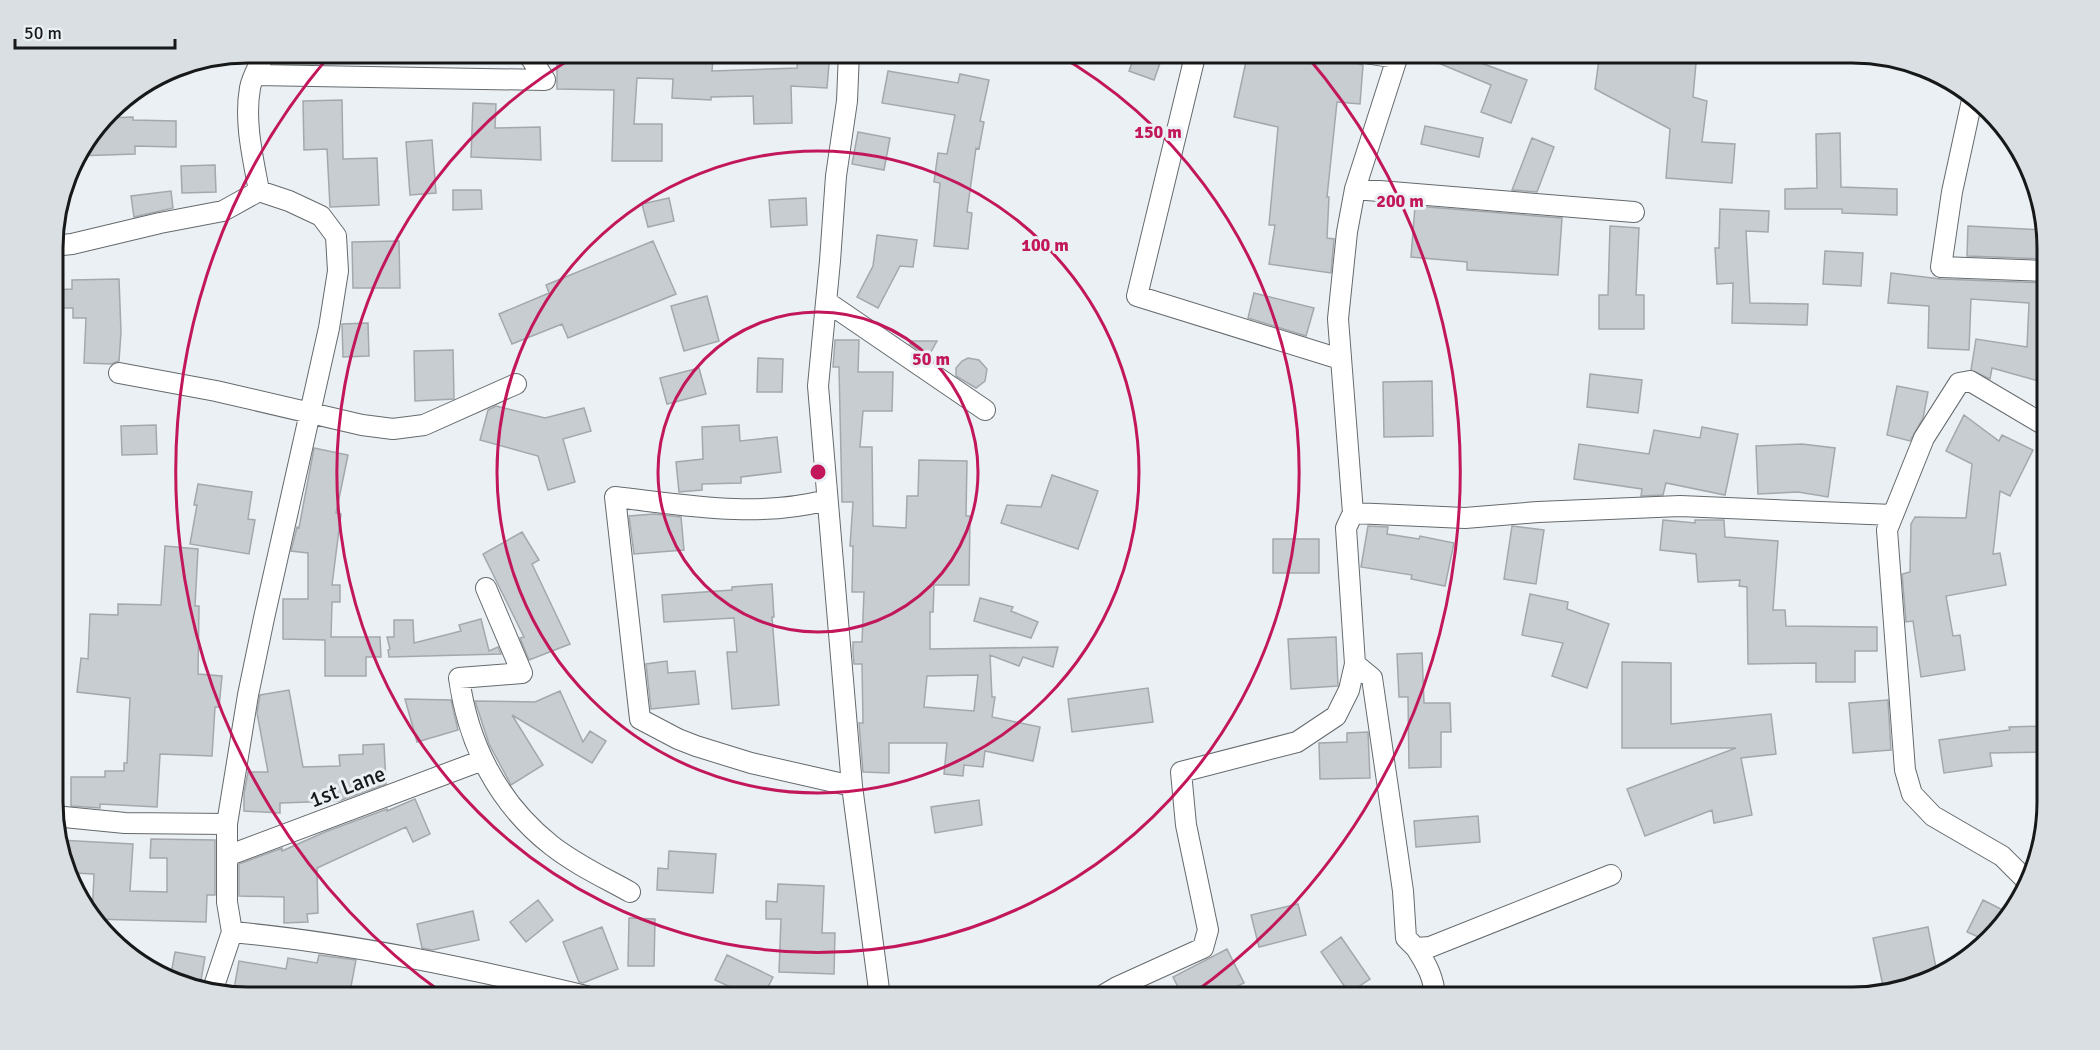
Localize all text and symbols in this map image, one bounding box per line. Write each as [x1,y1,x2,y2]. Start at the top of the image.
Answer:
scale bar [15,12,176,50]
text: 50 m [24,22,62,44]
text: 150 m [1134,121,1182,143]
text: 200 m [1376,190,1424,212]
text: 100 m [1021,234,1069,256]
text: 50 m [912,348,950,370]
centre of rings [808,462,828,482]
street label: 1st Lane [305,760,389,813]

